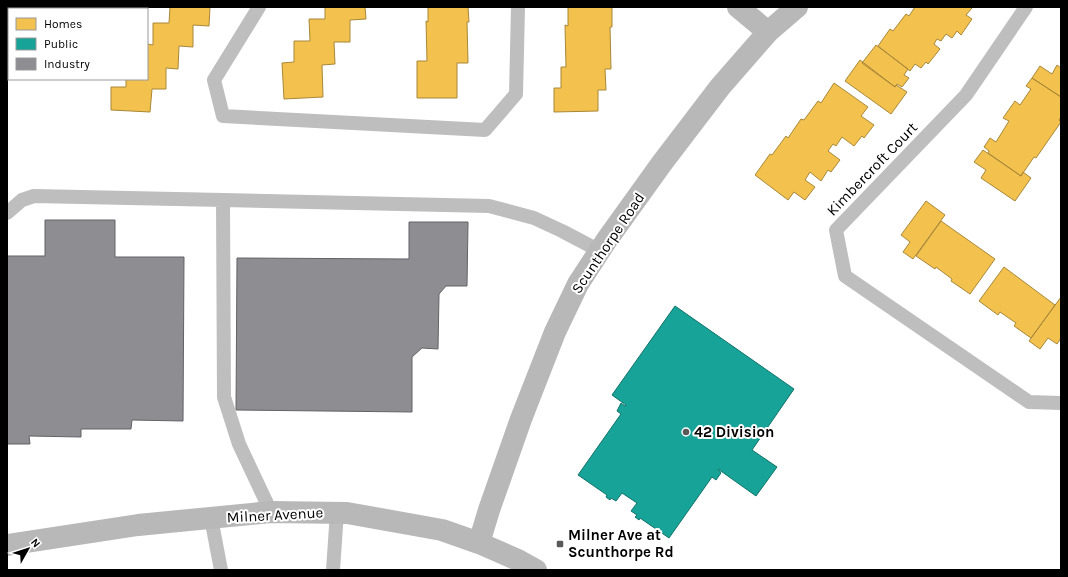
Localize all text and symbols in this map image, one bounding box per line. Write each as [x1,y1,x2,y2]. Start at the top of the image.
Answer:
legend [8,8,148,80]
text: Homes [44,17,82,31]
text: Public [44,37,78,51]
text: Industry [44,57,90,71]
street label: Kimbercroft Court [823,118,921,219]
street label: Scunthorpe Road [568,189,648,297]
place label: 42 Division [694,423,774,441]
marker: 42 Division [681,427,691,437]
street label: Milner Avenue [226,503,324,527]
place label: Milner Ave at Scunthorpe Rd [568,526,674,561]
north arrow [8,529,48,569]
text: N [28,536,43,550]
marker: Milner Ave at Scunthorpe Rd [555,539,565,549]

